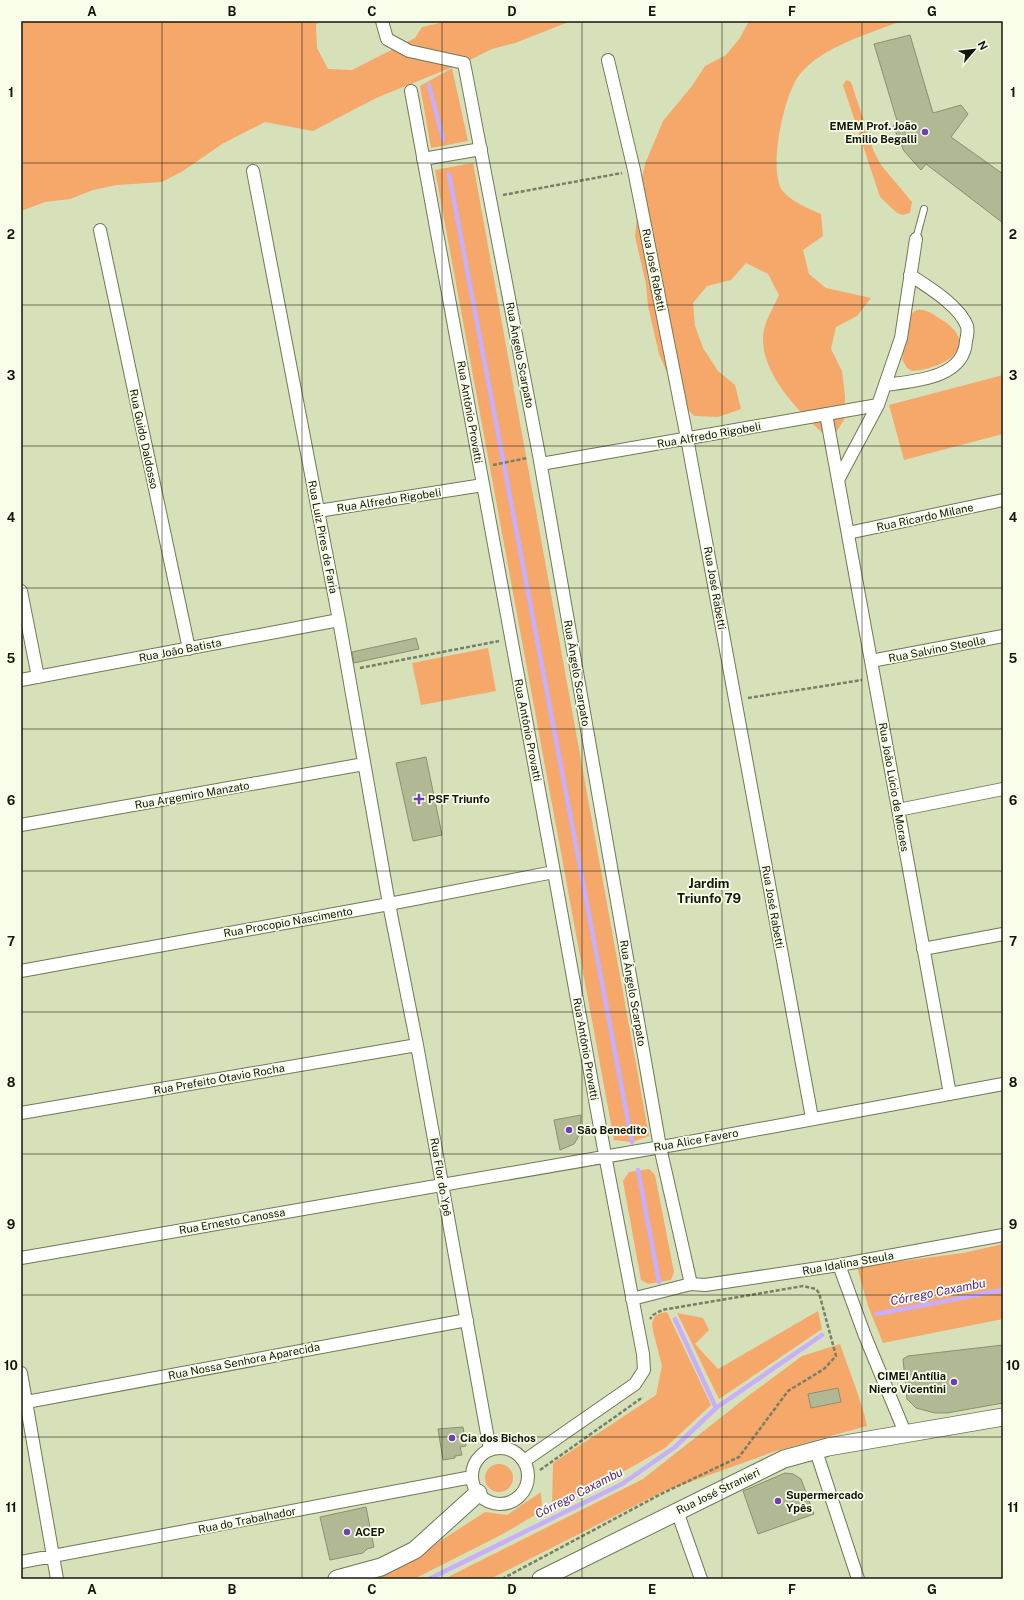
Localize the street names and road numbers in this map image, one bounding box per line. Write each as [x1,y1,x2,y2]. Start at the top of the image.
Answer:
street label: Rua José Rabetti [640,228,668,312]
street label: Rua Ângelo Scarpato [504,301,536,409]
street label: Rua Antônio Provatti [455,360,485,464]
street label: Rua Guido Daldosso [128,388,160,490]
street label: Rua Alfredo Rigobeli [656,420,762,450]
street label: Rua Luiz Pires de Faria [306,479,340,595]
street label: Rua Alfredo Rigobeli [336,486,442,514]
street label: Rua Ricardo Milane [876,501,974,533]
street label: Rua José Rabetti [702,546,728,630]
street label: Rua Ângelo Scarpato [562,619,592,727]
street label: Rua Salvino Steolla [887,634,987,664]
street label: Rua João Batista [138,636,222,664]
street label: Rua Antônio Provatti [512,678,544,782]
street label: Rua João Lúcio de Moraes [877,721,911,853]
street label: Rua Argemiro Manzato [134,779,250,811]
street label: Rua José Rabetti [760,865,786,949]
street label: Rua Procopio Nascimento [222,905,354,939]
street label: Rua Ângelo Scarpato [618,939,648,1047]
street label: Rua Antônio Provatti [571,997,601,1101]
street label: Rua Prefeito Otavio Rocha [152,1062,286,1096]
street label: Rua Alice Favero [653,1127,739,1153]
street label: Rua Flor do Ypê [428,1137,454,1217]
street label: Rua Ernesto Canossa [178,1206,286,1236]
street label: Rua Idalina Steula [801,1249,895,1277]
street label: Rua Nossa Senhora Aparecida [167,1340,321,1382]
street label: Rua José Stranieri [674,1466,762,1516]
street label: Rua do Trabalhador [197,1505,297,1535]

